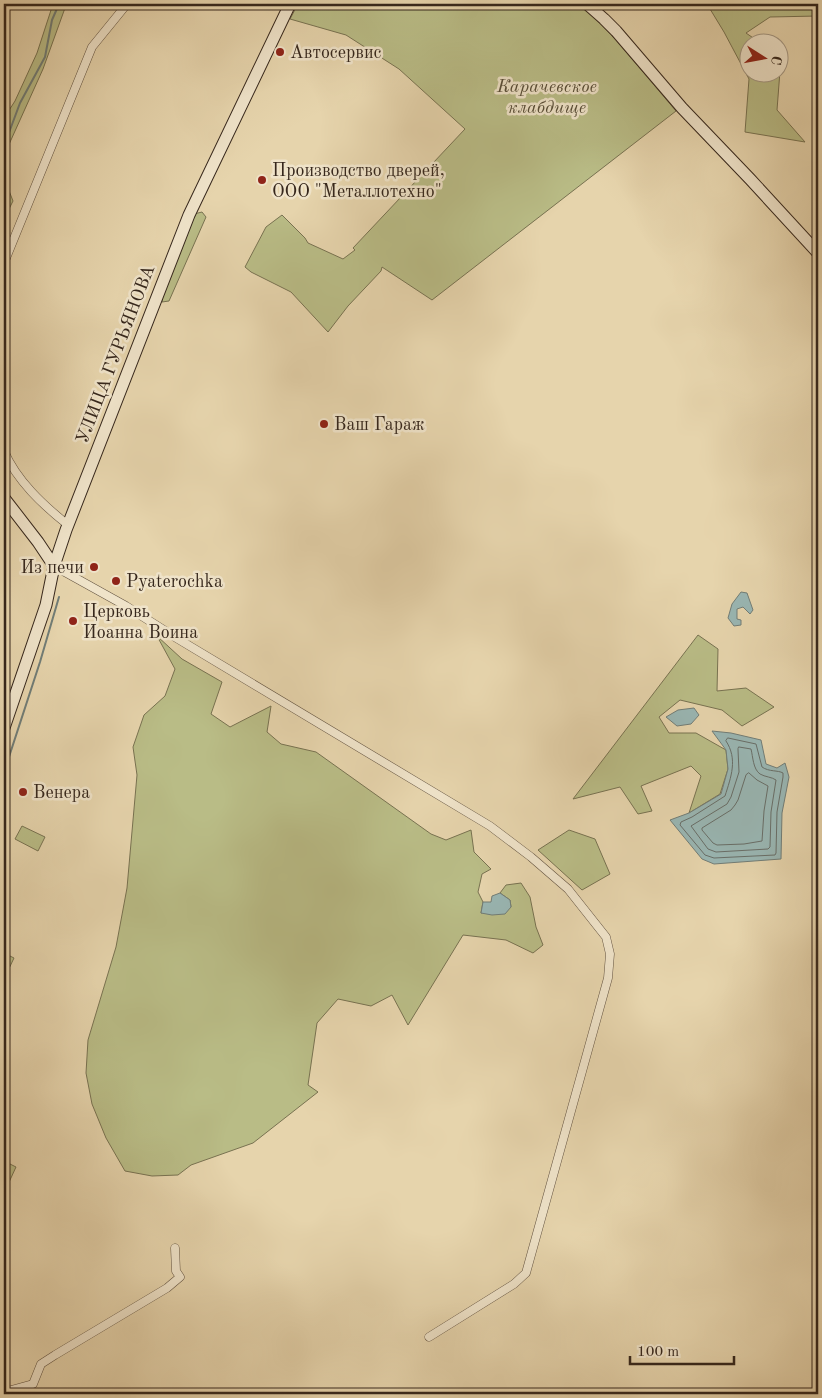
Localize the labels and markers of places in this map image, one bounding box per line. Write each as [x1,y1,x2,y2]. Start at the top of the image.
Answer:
place label: Автосервис [290,44,382,62]
marker: Автосервис [274,46,286,58]
place label: Производство дверей, ООО "Металлотехно" [272,162,445,201]
marker: Производство дверей, ООО "Металлотехно" [256,174,268,186]
place label: Ваш Гараж [334,416,425,434]
marker: Ваш Гараж [318,418,330,430]
place label: Из печи [20,559,84,577]
marker: Из печи [88,561,100,573]
place label: Pyaterochka [126,573,223,591]
marker: Pyaterochka [110,575,122,587]
place label: Церковь Иоанна Воина [83,603,198,642]
marker: Церковь Иоанна Воина [67,615,79,627]
place label: Венера [33,784,90,802]
marker: Венера [17,786,29,798]

